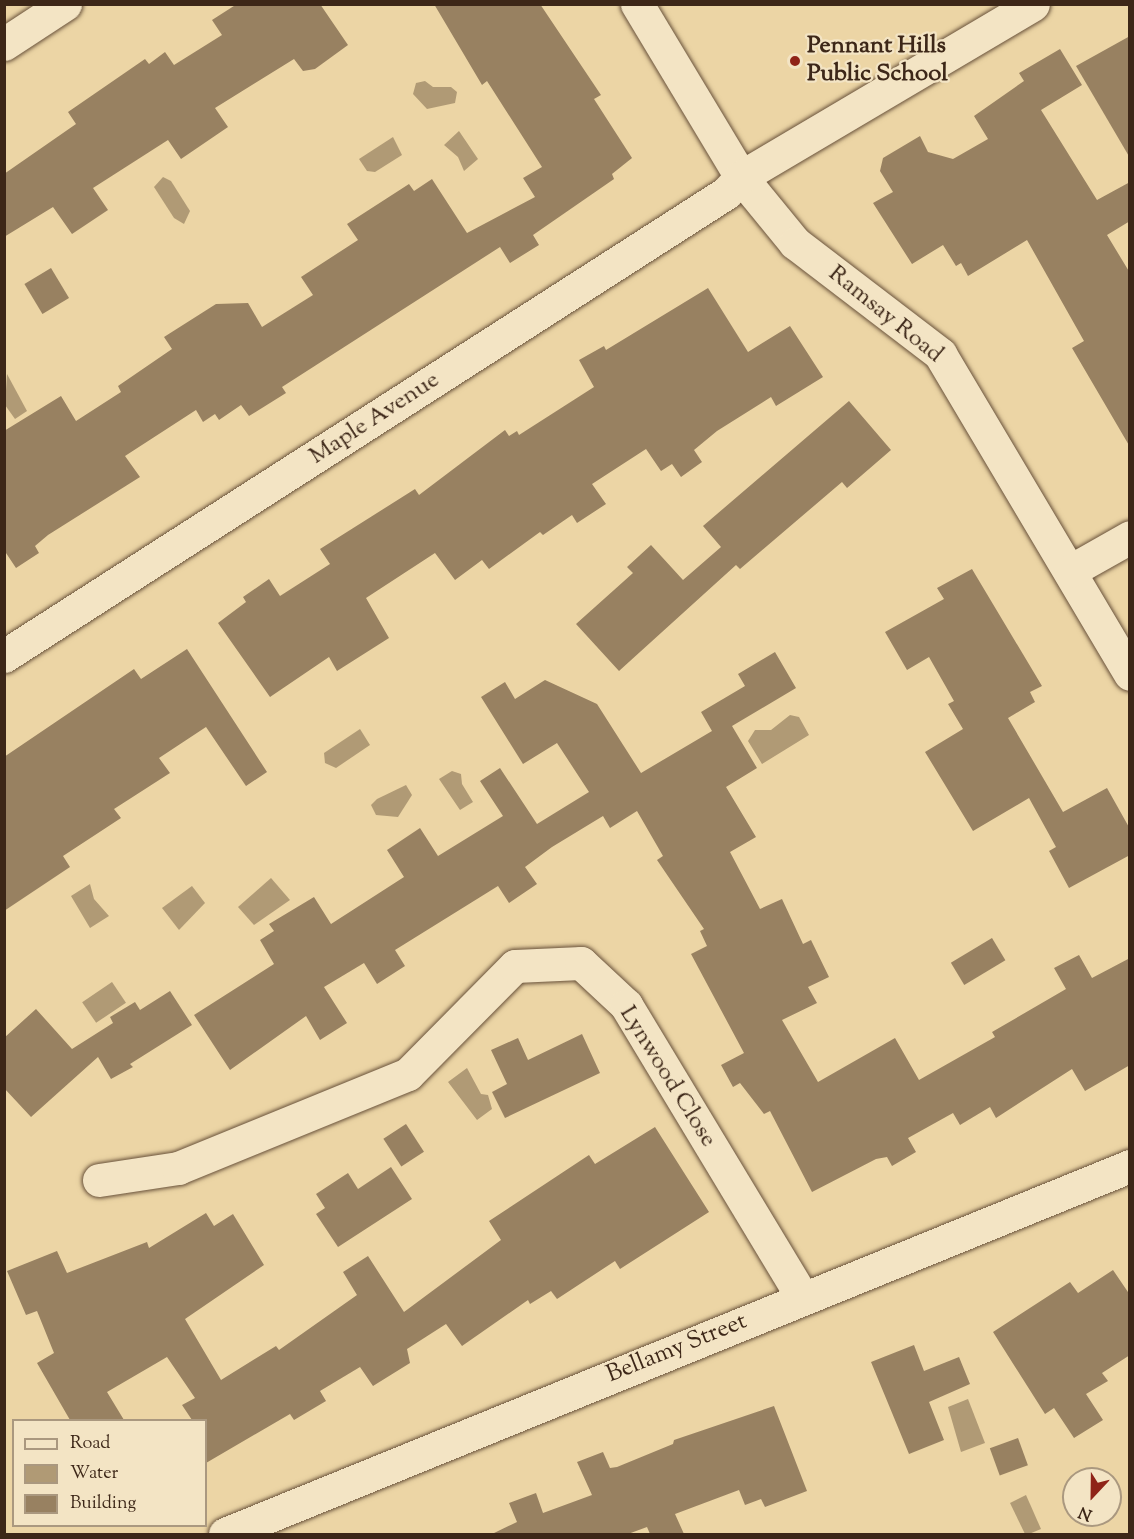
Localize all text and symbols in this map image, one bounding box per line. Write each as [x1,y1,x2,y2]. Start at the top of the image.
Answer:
place label: Pennant Hills Public School [807,33,948,89]
marker: Pennant Hills Public School [788,54,802,68]
street label: Ramsay Road [822,260,948,370]
street label: Maple Avenue [305,366,445,472]
street label: Lynwood Close [612,1001,722,1153]
street label: Bellamy Street [603,1308,751,1390]
legend [12,1419,207,1527]
text: Road [70,1431,110,1457]
text: Water [70,1461,118,1487]
north arrow [1062,1467,1122,1527]
text: Building [70,1491,136,1517]
text: N [1076,1499,1096,1525]

